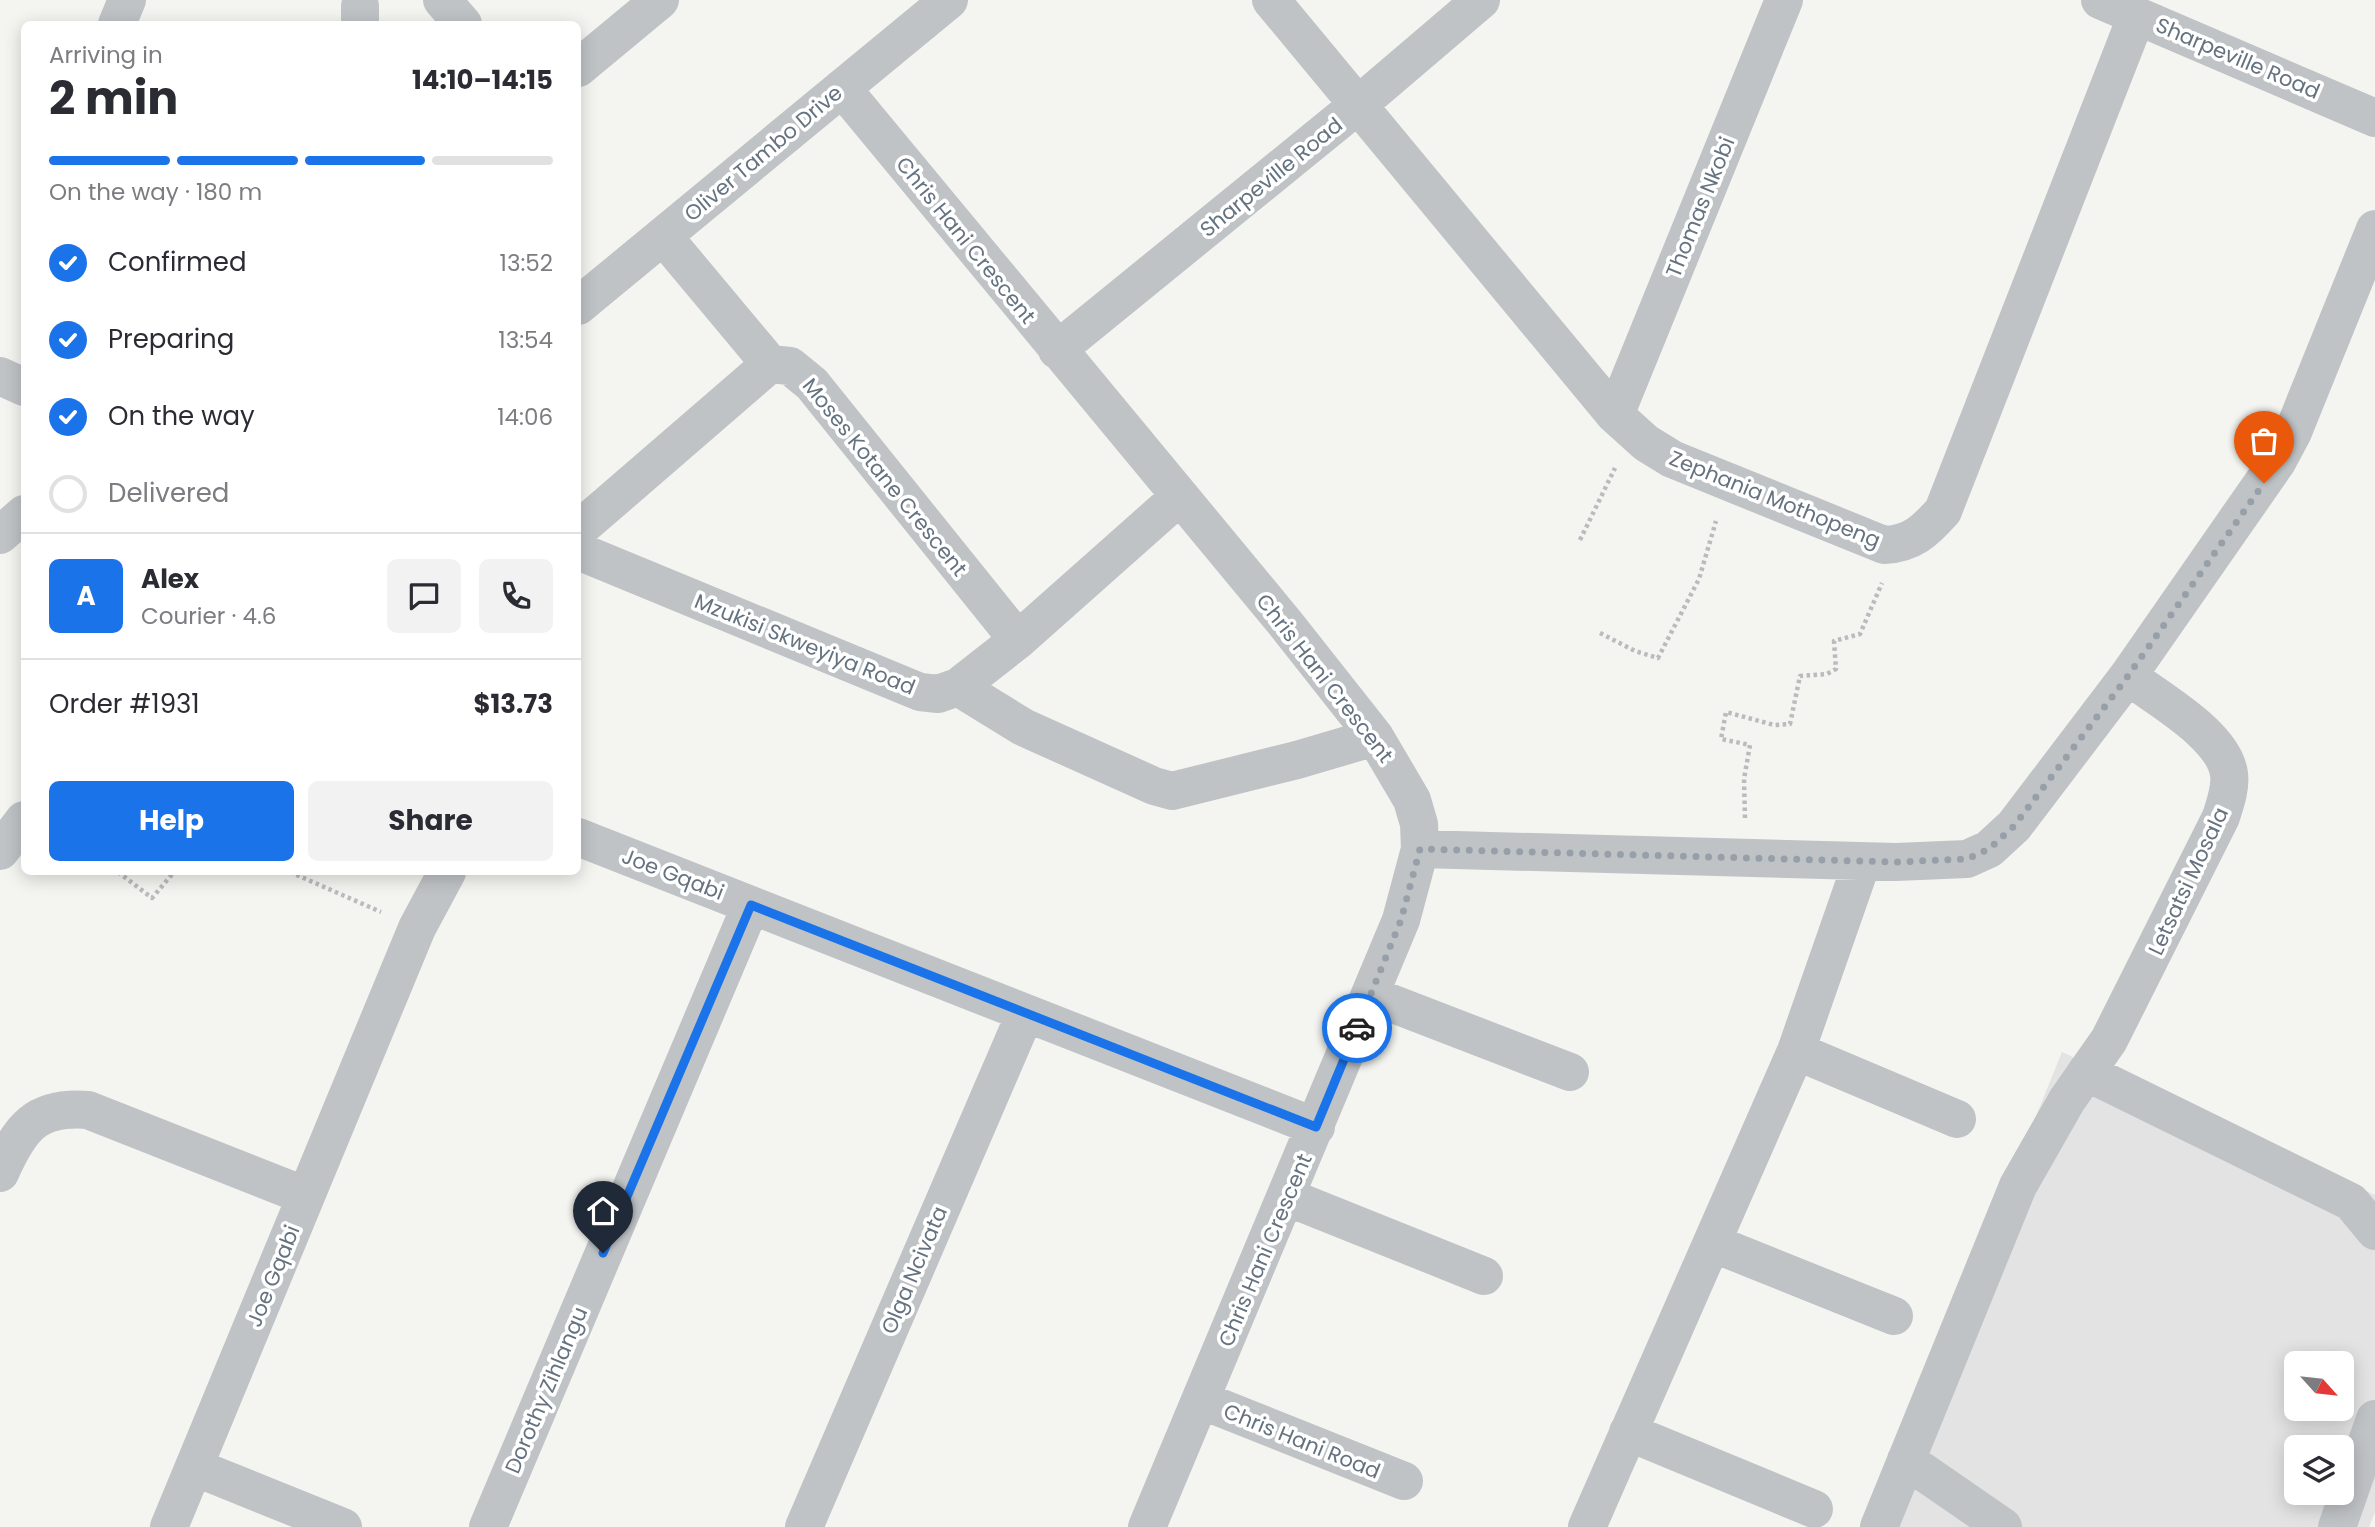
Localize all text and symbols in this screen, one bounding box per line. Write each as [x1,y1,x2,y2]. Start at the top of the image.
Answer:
street label: Sharpeville Road [2152,10,2324,106]
text: Arriving in [49,39,163,71]
text: 14:10–14:15 [412,62,553,98]
text: 2 min [49,66,178,130]
street label: Oliver Tambo Drive [678,78,848,228]
street label: Sharpeville Road [1194,110,1348,244]
street label: Thomas Nkobi [1659,132,1741,282]
street label: Chris Hani Crescent [890,150,1042,330]
text: On the way · 180 m [49,176,262,208]
icon: check [49,244,87,282]
text: Confirmed [108,244,246,280]
text: 13:52 [500,247,553,279]
icon: check [49,321,87,359]
text: Preparing [108,321,234,357]
text: 13:54 [498,324,553,356]
street label: Moses Kotane Crescent [796,372,974,582]
icon: check [49,398,87,436]
text: On the way [108,398,255,434]
text: 14:06 [497,401,553,433]
pin [2234,411,2294,483]
icon: bag [2245,422,2283,460]
street label: Zephania Mothopeng [1665,443,1885,555]
text: Delivered [108,475,229,511]
button: chat [387,559,461,633]
button: phone [479,559,553,633]
text: Alex [141,561,199,597]
text: A [76,578,96,614]
street label: Mzukisi Skweyiya Road [690,586,920,702]
street label: Chris Hani Crescent [1250,587,1400,769]
text: Courier · 4.6 [141,600,276,632]
text: Order #1931 [49,686,200,722]
text: $13.73 [473,686,553,722]
button: Help [49,781,294,861]
button: Share [308,781,553,861]
street label: Letsatsi Mosala [2141,802,2235,960]
street label: Joe Gqabi [618,841,728,907]
courier [1322,993,1392,1063]
icon: car [1338,1009,1376,1047]
street label: Chris Hani Crescent [1211,1149,1319,1351]
pin [573,1181,633,1253]
icon: home [584,1192,622,1230]
street label: Olga Ncivata [874,1202,954,1338]
street label: Joe Gqabi [239,1221,307,1331]
street label: Dorothy Zihlangu [498,1302,594,1478]
north arrow [2284,1351,2354,1421]
map controls [2284,1351,2354,1505]
street label: Chris Hani Road [1219,1396,1385,1486]
button: layers [2284,1435,2354,1505]

